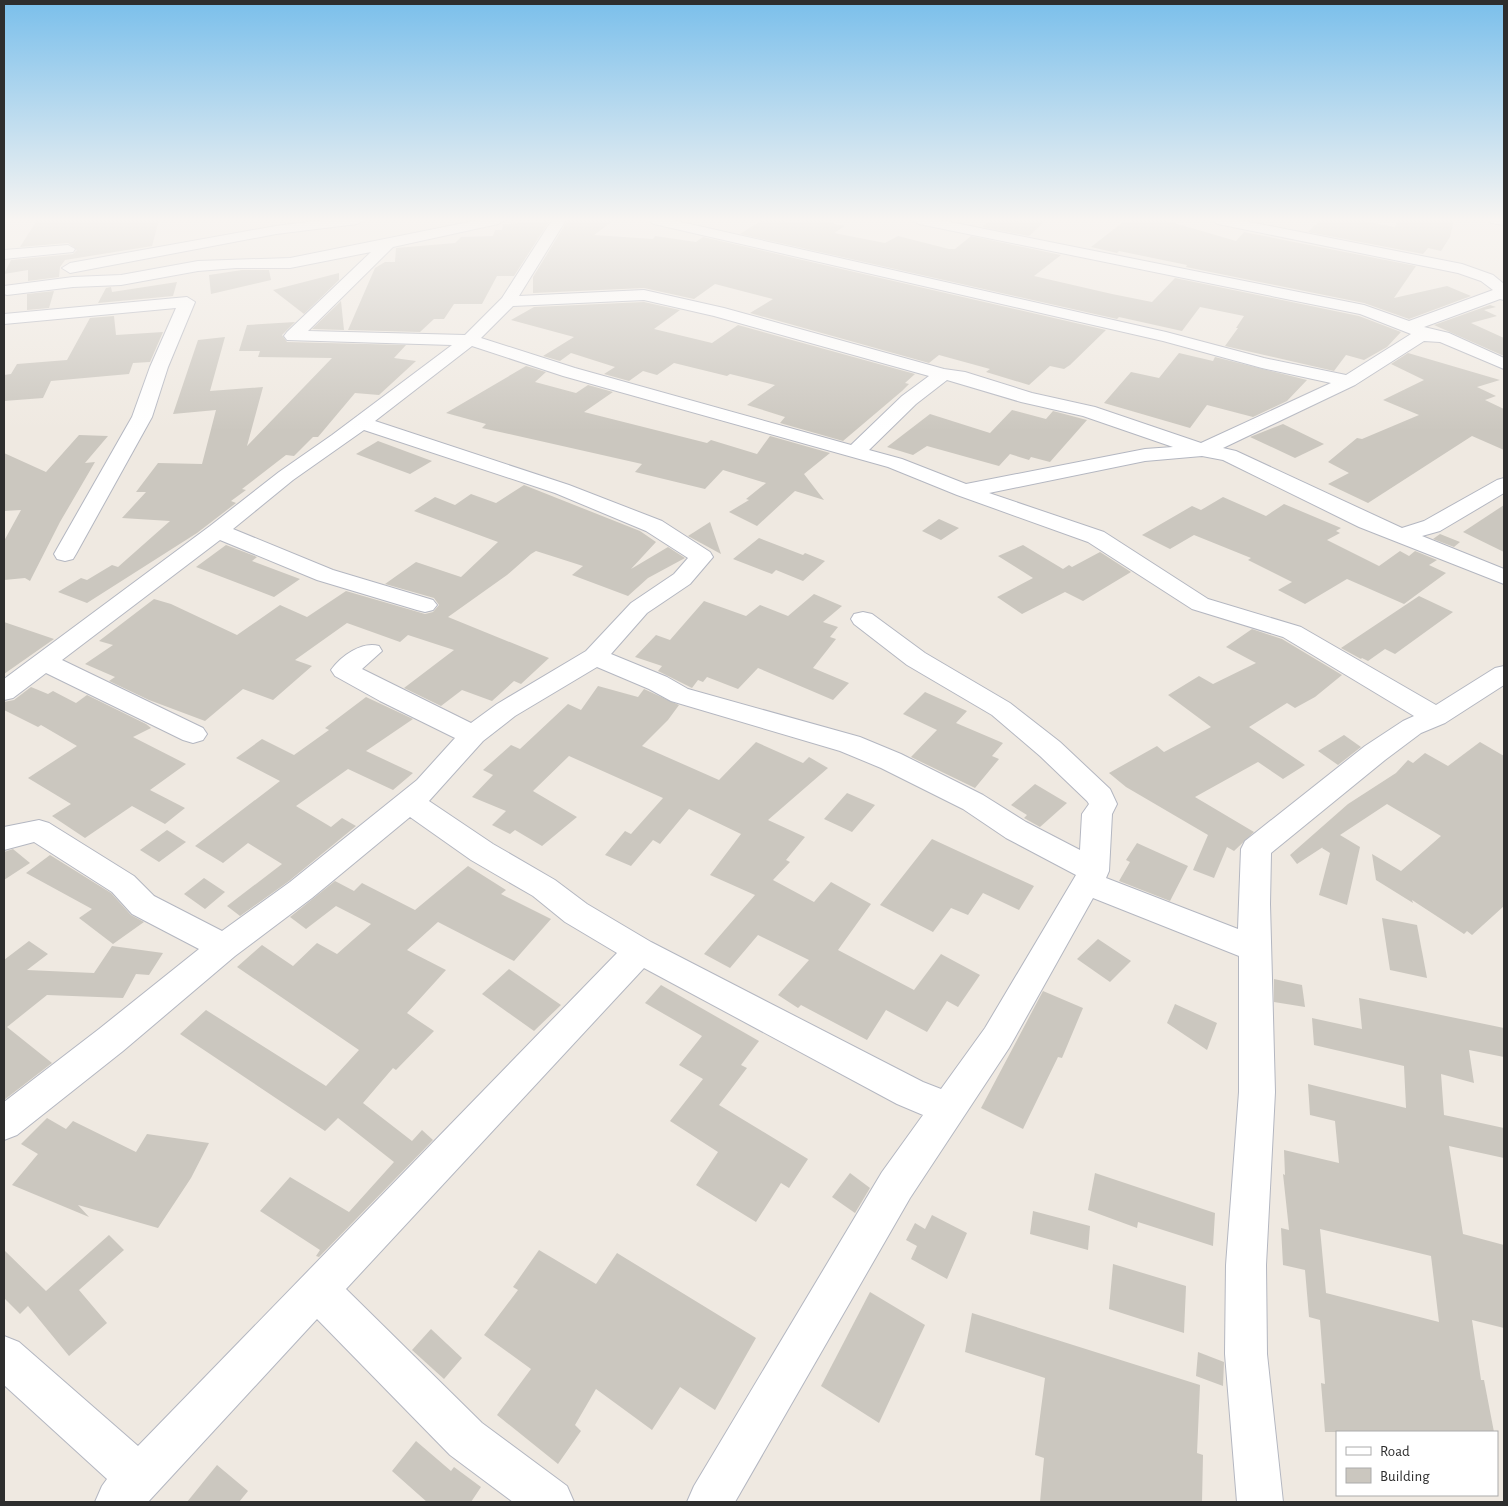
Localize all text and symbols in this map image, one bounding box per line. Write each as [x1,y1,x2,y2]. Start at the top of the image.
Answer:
legend [1336,1431,1498,1496]
text: Road [1380,1444,1410,1459]
text: Building [1380,1469,1430,1484]

